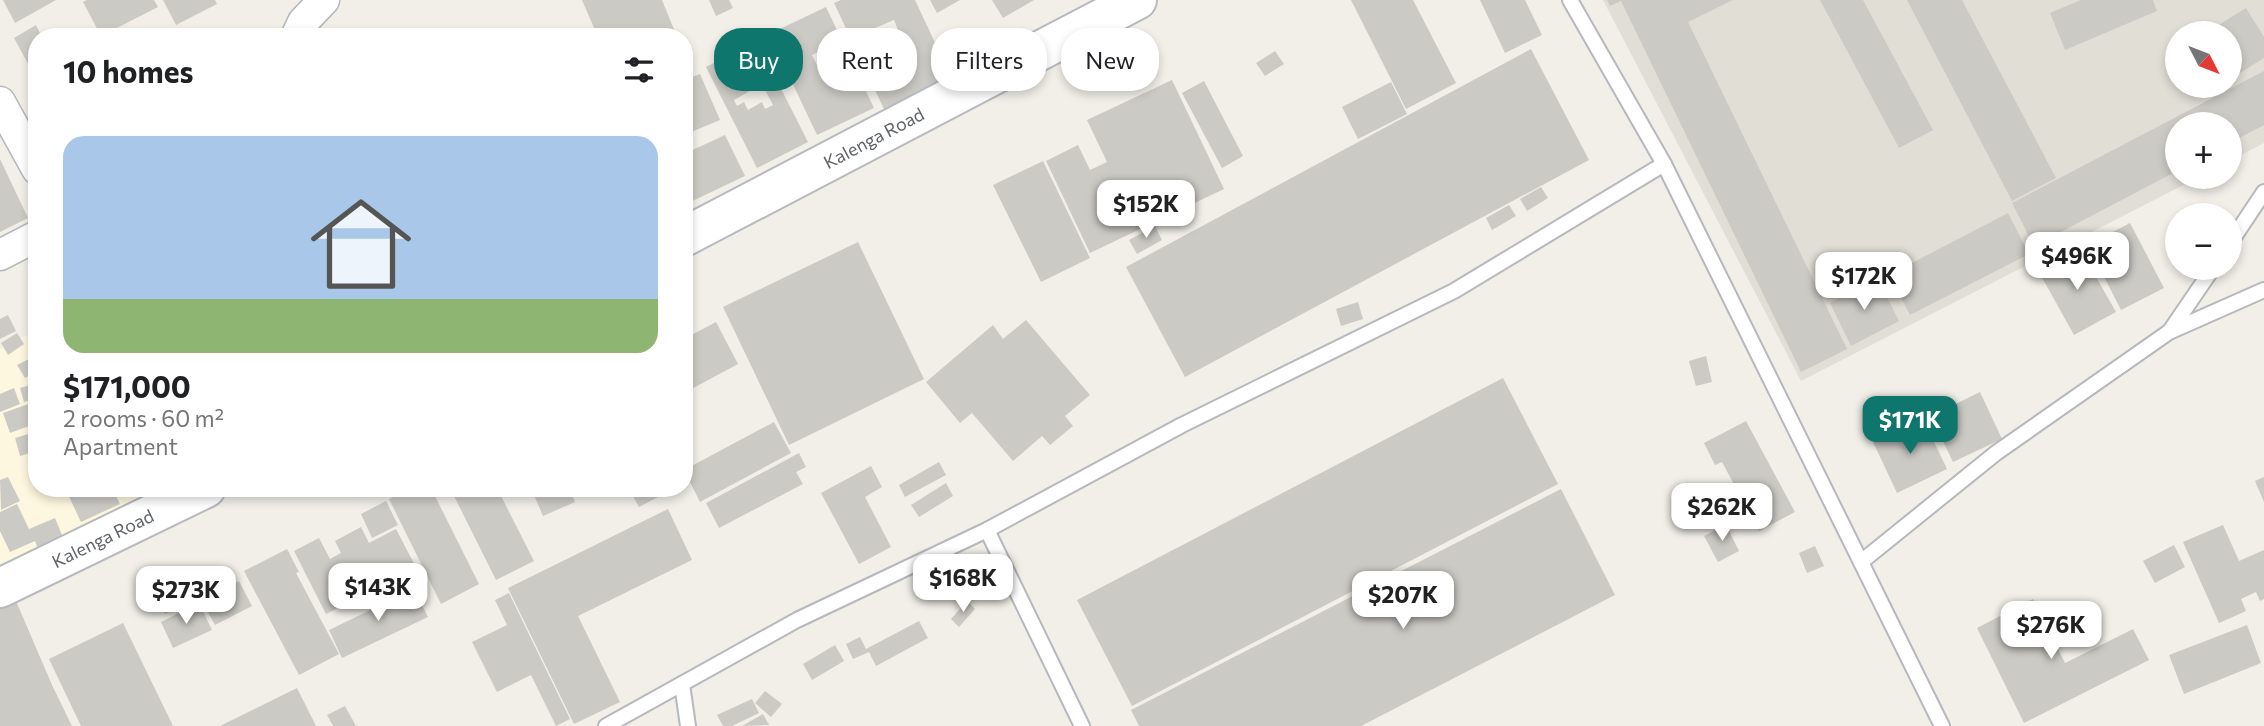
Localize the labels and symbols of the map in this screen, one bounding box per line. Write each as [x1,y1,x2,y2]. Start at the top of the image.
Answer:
north arrow [2165,21,2242,98]
street label: Kalenga Road [820,102,928,173]
pin: $152K [1097,180,1195,240]
pin: $496K [2028,232,2126,292]
pin: $172K [1815,252,1913,312]
pin: $171K [1861,396,1959,456]
pin: $262K [1673,484,1771,543]
street label: Kalenga Road [48,504,157,572]
pin: $168K [914,554,1012,614]
pin: $143K [329,564,427,623]
pin: $273K [137,566,235,626]
pin: $207K [1354,572,1452,631]
pin: $276K [2002,602,2100,661]

